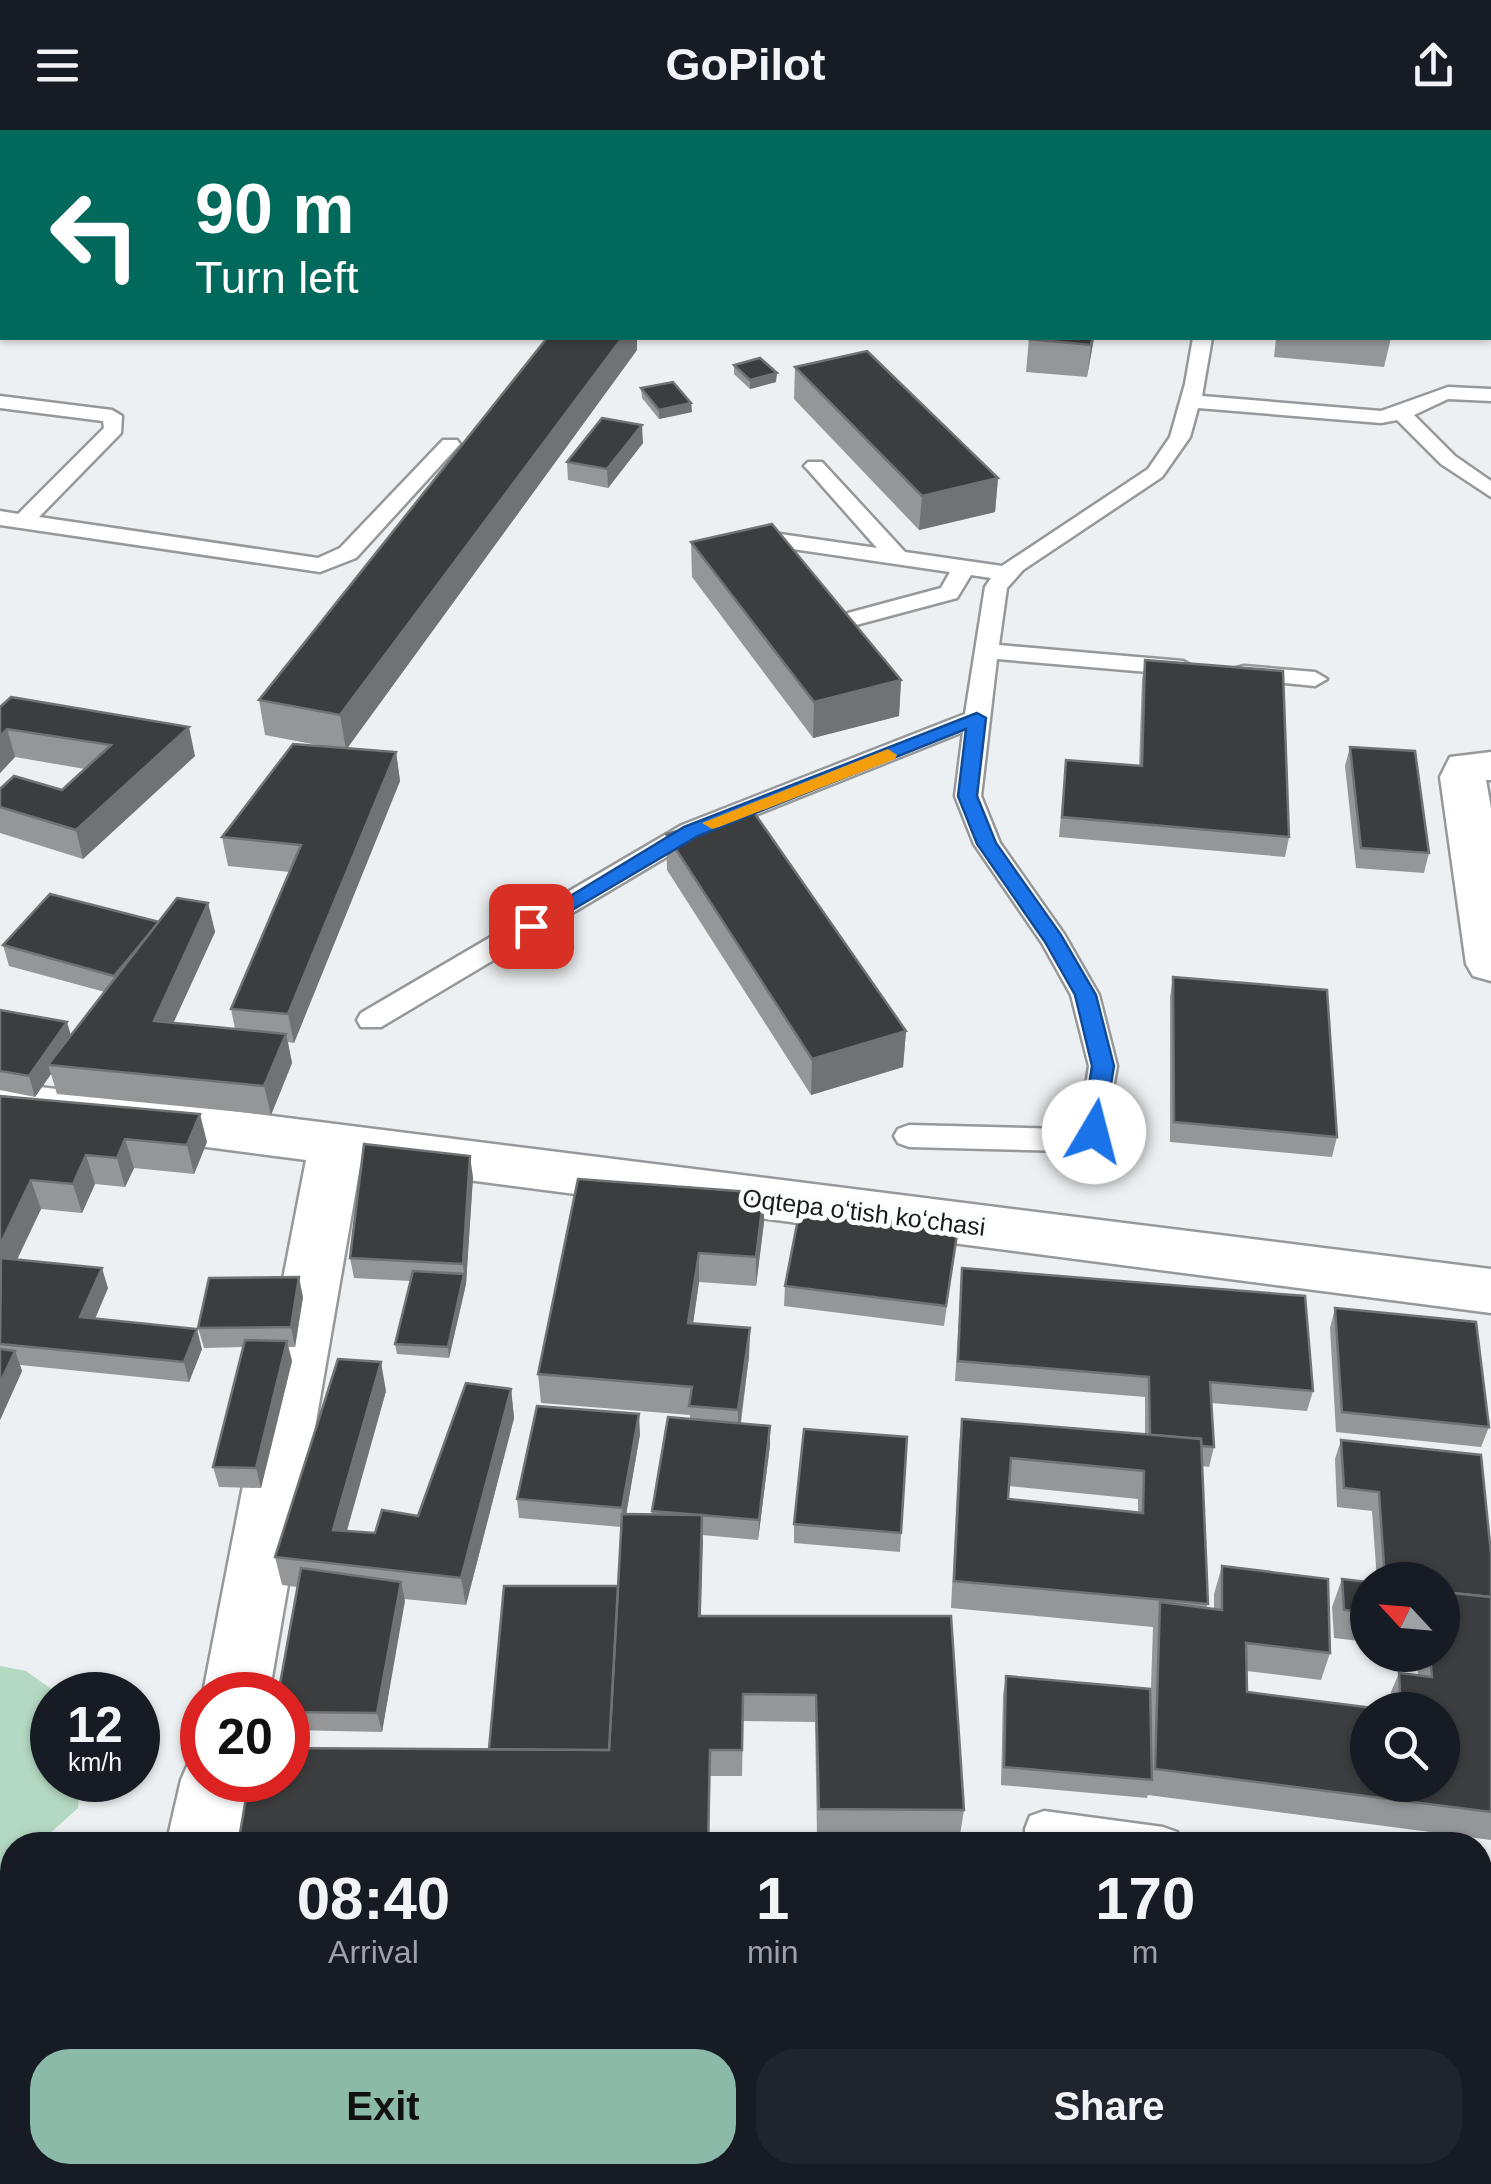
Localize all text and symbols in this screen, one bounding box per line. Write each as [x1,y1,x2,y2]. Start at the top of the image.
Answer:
icon: menu [30,38,85,93]
icon: share [1406,38,1461,93]
text: GoPilot [666,39,825,90]
icon: left [30,170,160,300]
text: 90 m [195,170,355,248]
text: Turn left [195,252,358,303]
pin [489,884,574,969]
icon: arrive [504,899,559,954]
position arrow [1042,1080,1146,1184]
street label: Oqtepa oʻtish koʻchasi [741,1183,987,1241]
north arrow [1350,1562,1460,1672]
map controls [1350,1562,1460,1802]
speed limit sign: 20 [180,1672,310,1802]
button: search [1350,1692,1460,1802]
text: 12 [67,1697,123,1753]
text: km/h [68,1748,122,1776]
text: 08:40 [297,1865,450,1932]
text: 1 [756,1865,789,1932]
text: 170 [1095,1865,1195,1932]
text: Arrival [328,1934,419,1970]
text: min [747,1934,798,1970]
text: m [1132,1934,1159,1970]
button: Exit [30,2049,736,2164]
button: Share [756,2049,1462,2164]

